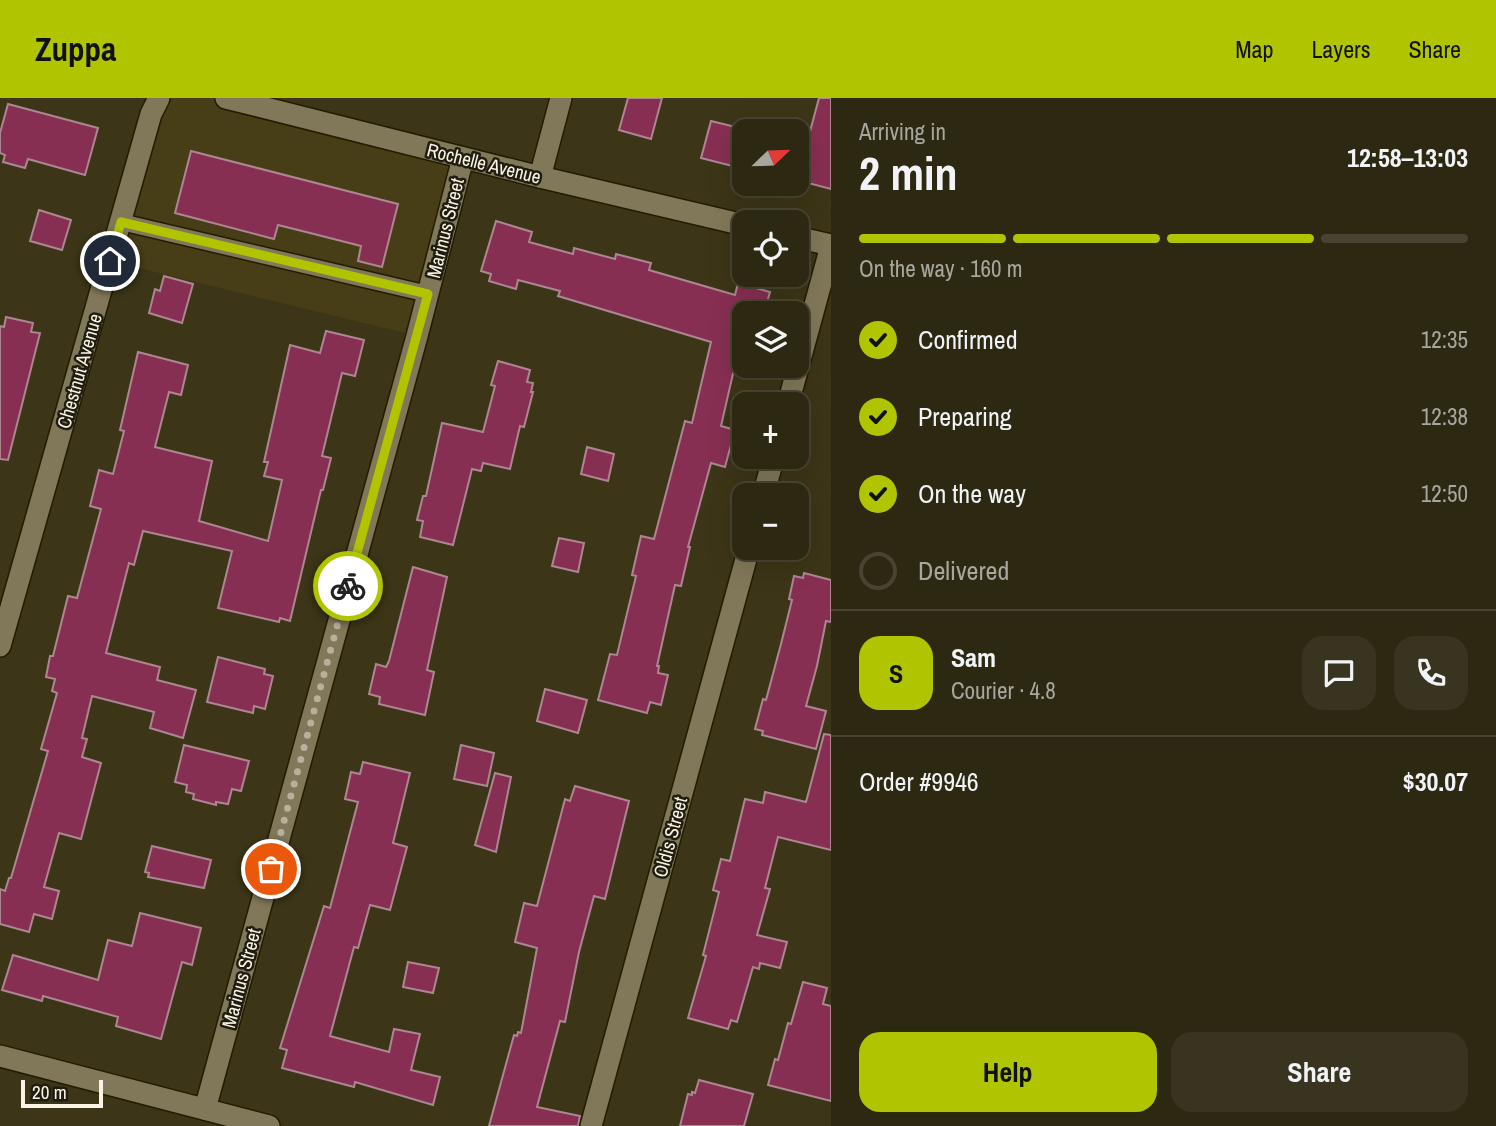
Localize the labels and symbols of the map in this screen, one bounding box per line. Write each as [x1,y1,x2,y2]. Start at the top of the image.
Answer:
north arrow [732,119,808,196]
street label: Rochelle Avenue [424,136,544,190]
street label: Marinus Street [420,175,470,281]
pin [80,231,140,291]
street label: Chestnut Avenue [50,310,108,432]
courier [313,551,383,621]
street label: Oldis Street [647,793,693,880]
pin [241,839,301,899]
street label: Marinus Street [215,925,267,1031]
scale bar [21,1077,103,1109]

